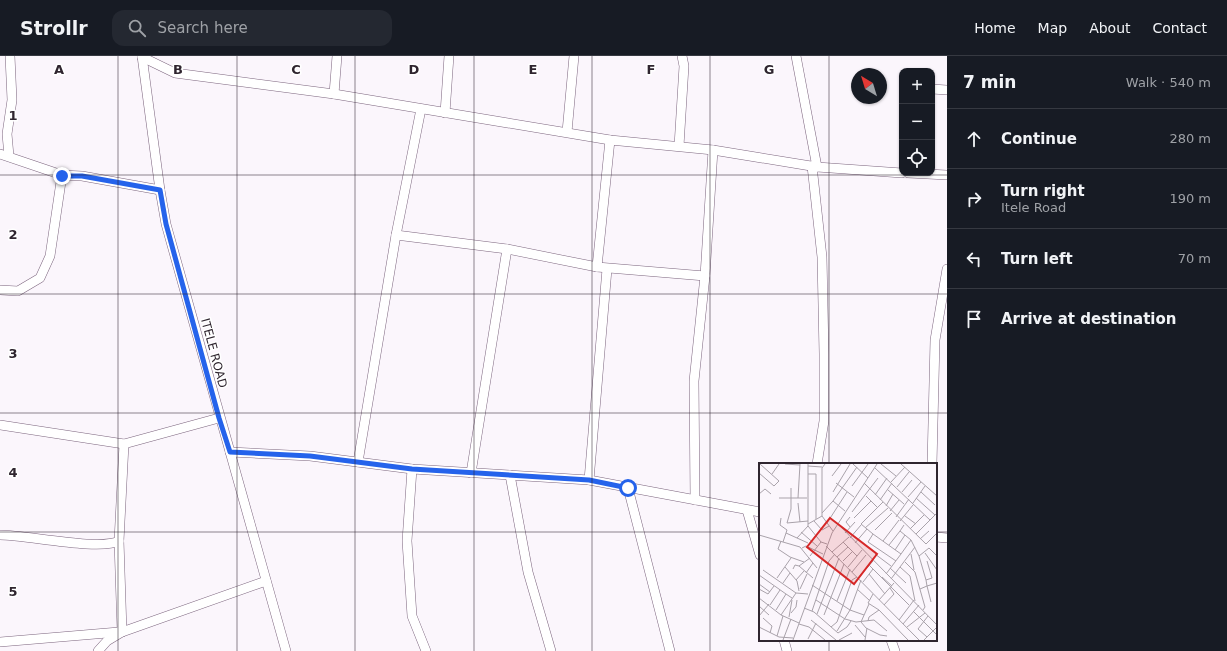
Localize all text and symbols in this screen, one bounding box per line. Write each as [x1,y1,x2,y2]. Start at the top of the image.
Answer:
search box [112,10,392,46]
text: Strollr [20,17,88,39]
icon: search [126,17,148,39]
text: Search here [158,19,248,37]
text: Home [974,20,1016,36]
text: Map [1038,20,1067,36]
text: About [1089,20,1131,36]
text: Contact [1153,20,1207,36]
text: A [54,62,64,77]
text: B [173,62,183,77]
text: C [291,62,301,77]
text: D [409,62,420,77]
text: E [529,62,537,77]
text: F [647,62,655,77]
text: G [764,62,774,77]
north arrow [851,68,887,104]
map controls [899,68,935,176]
button: + [899,68,935,104]
text: 7 min [963,72,1016,92]
text: Walk · 540 m [1126,75,1211,90]
button: − [899,104,935,140]
text: 1 [8,108,18,123]
icon: ahead [963,128,985,150]
text: Continue [1001,130,1077,148]
text: 280 m [1169,131,1211,146]
button: locate [899,140,935,176]
route end [53,167,71,185]
text: Turn right [1001,182,1085,200]
icon: right [963,188,985,210]
text: 190 m [1169,191,1211,206]
text: Itele Road [1001,200,1066,215]
text: 2 [8,227,18,242]
icon: left [963,248,985,270]
text: Turn left [1001,250,1073,268]
text: 70 m [1178,251,1211,266]
icon: arrive [963,308,985,330]
text: Arrive at destination [1001,310,1176,328]
street label: ITELE ROAD [198,317,230,389]
text: 3 [8,346,18,361]
inset map [759,463,937,641]
text: 4 [8,465,18,480]
route start [619,479,637,497]
text: 5 [8,584,18,599]

